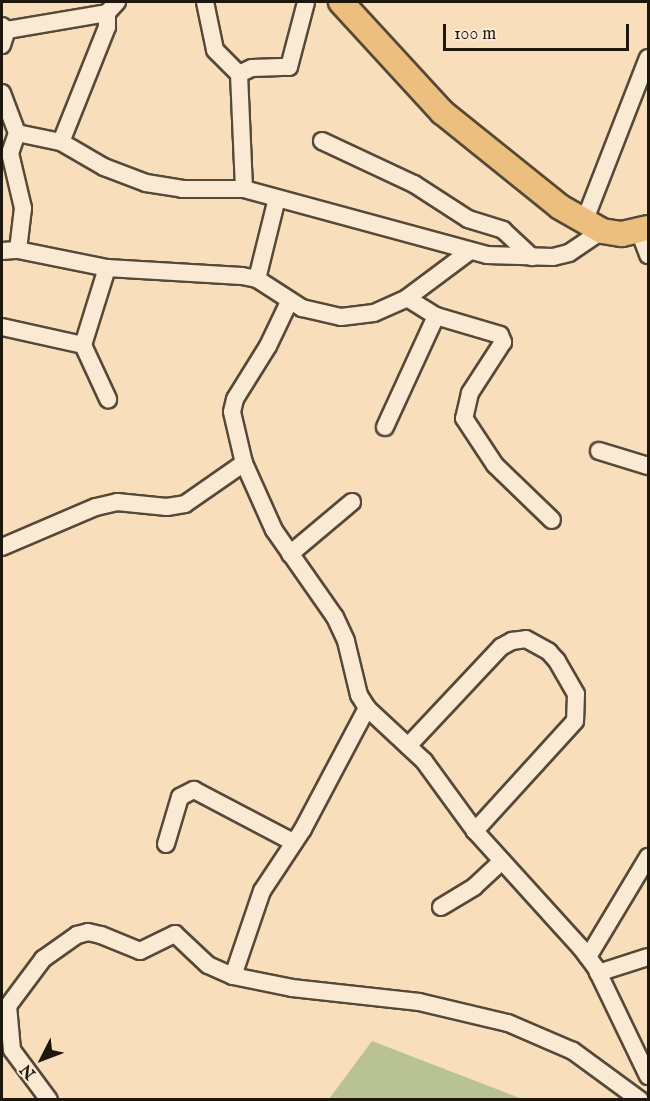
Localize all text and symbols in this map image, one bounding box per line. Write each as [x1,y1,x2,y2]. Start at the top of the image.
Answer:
scale bar [446,12,632,50]
text: 100 m [454,23,496,46]
north arrow [12,1029,72,1089]
text: N [17,1059,41,1083]

